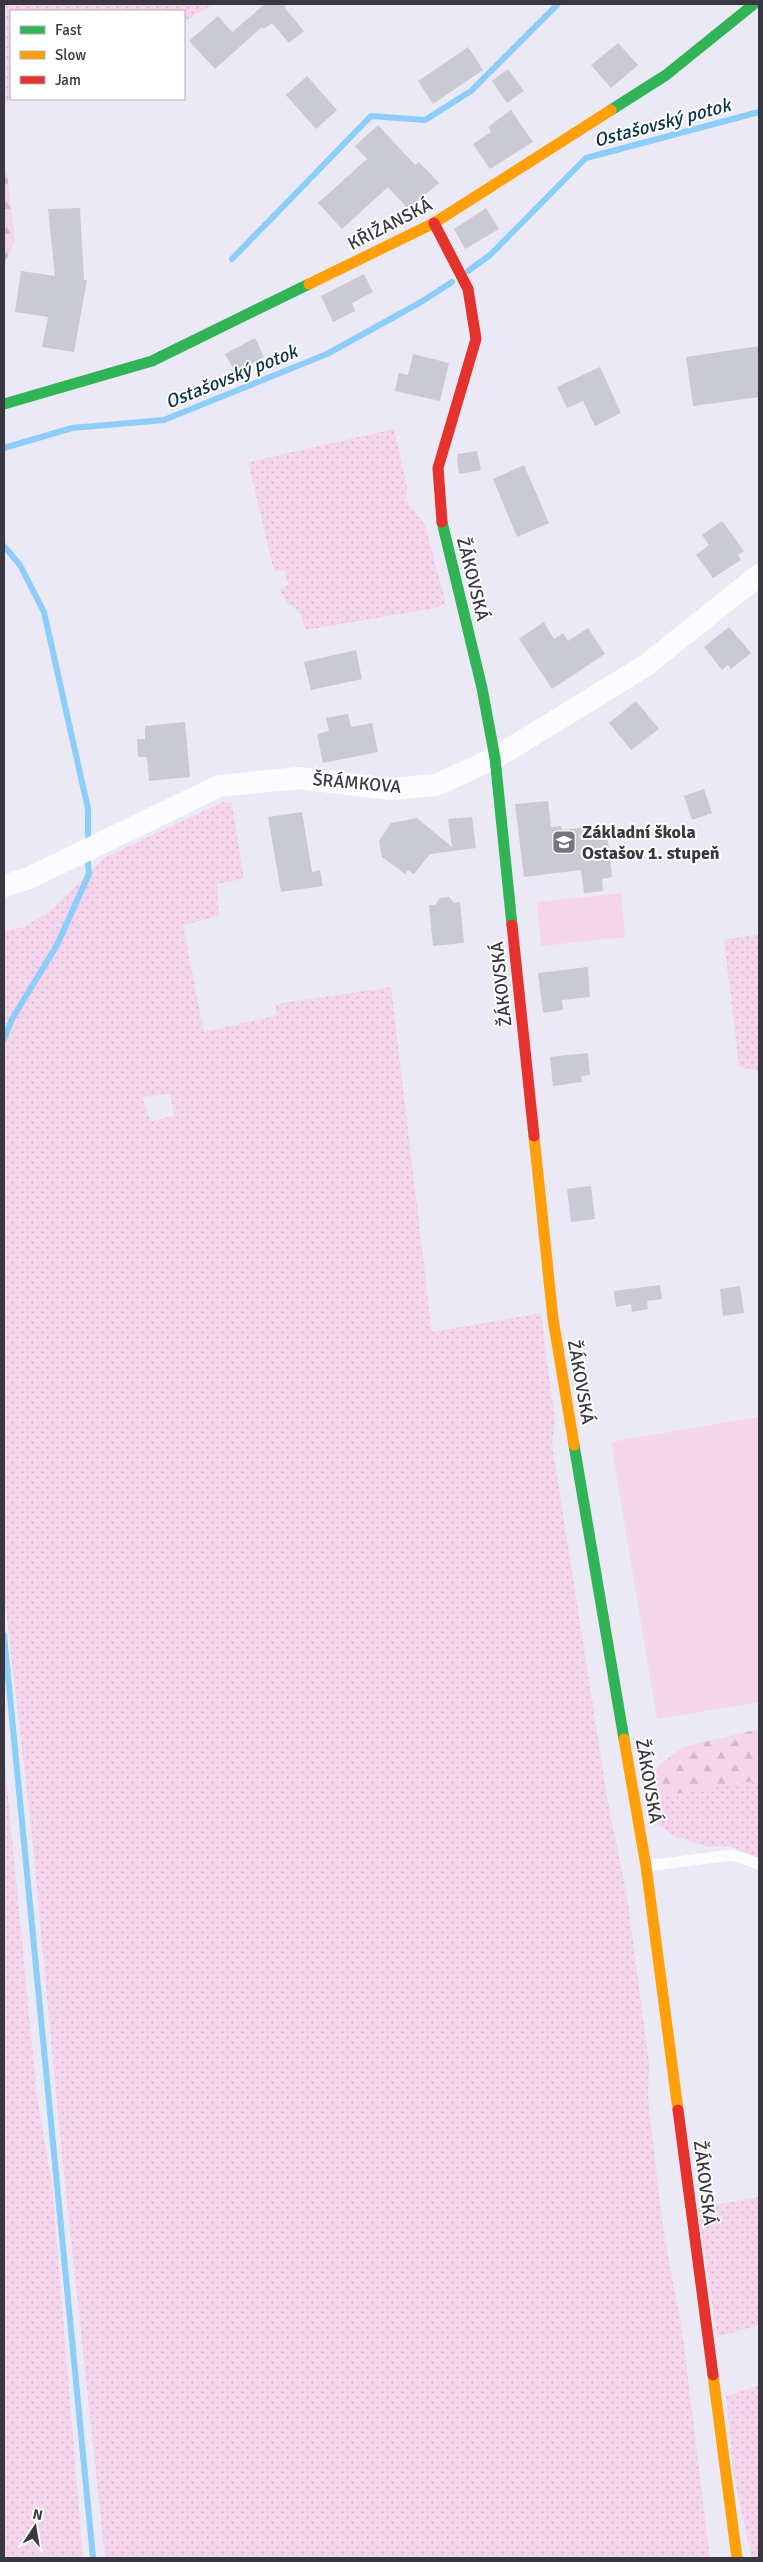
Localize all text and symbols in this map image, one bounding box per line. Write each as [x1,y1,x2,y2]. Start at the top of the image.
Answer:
legend [10,10,185,100]
text: Fast [55,21,82,39]
text: Slow [55,46,86,64]
text: Jam [55,71,81,89]
water label: Ostašovský potok [591,93,735,153]
street label: KŘIŽANSKÁ [344,193,436,255]
water label: Ostašovský potok [162,339,302,414]
street label: ŽÁKOVSKÁ [452,535,494,623]
street label: ŠRÁMKOVA [312,768,402,798]
place label: Základní škola Ostašov 1. stupeň [582,821,720,864]
school or university icon: Základní škola Ostašov 1. stupeň [551,829,577,855]
street label: ŽÁKOVSKÁ [486,940,516,1028]
street label: ŽÁKOVSKÁ [563,1338,599,1426]
street label: ŽÁKOVSKÁ [631,1737,667,1825]
street label: ŽÁKOVSKÁ [689,2139,721,2227]
north arrow [10,2502,60,2552]
text: N [31,2505,44,2524]

